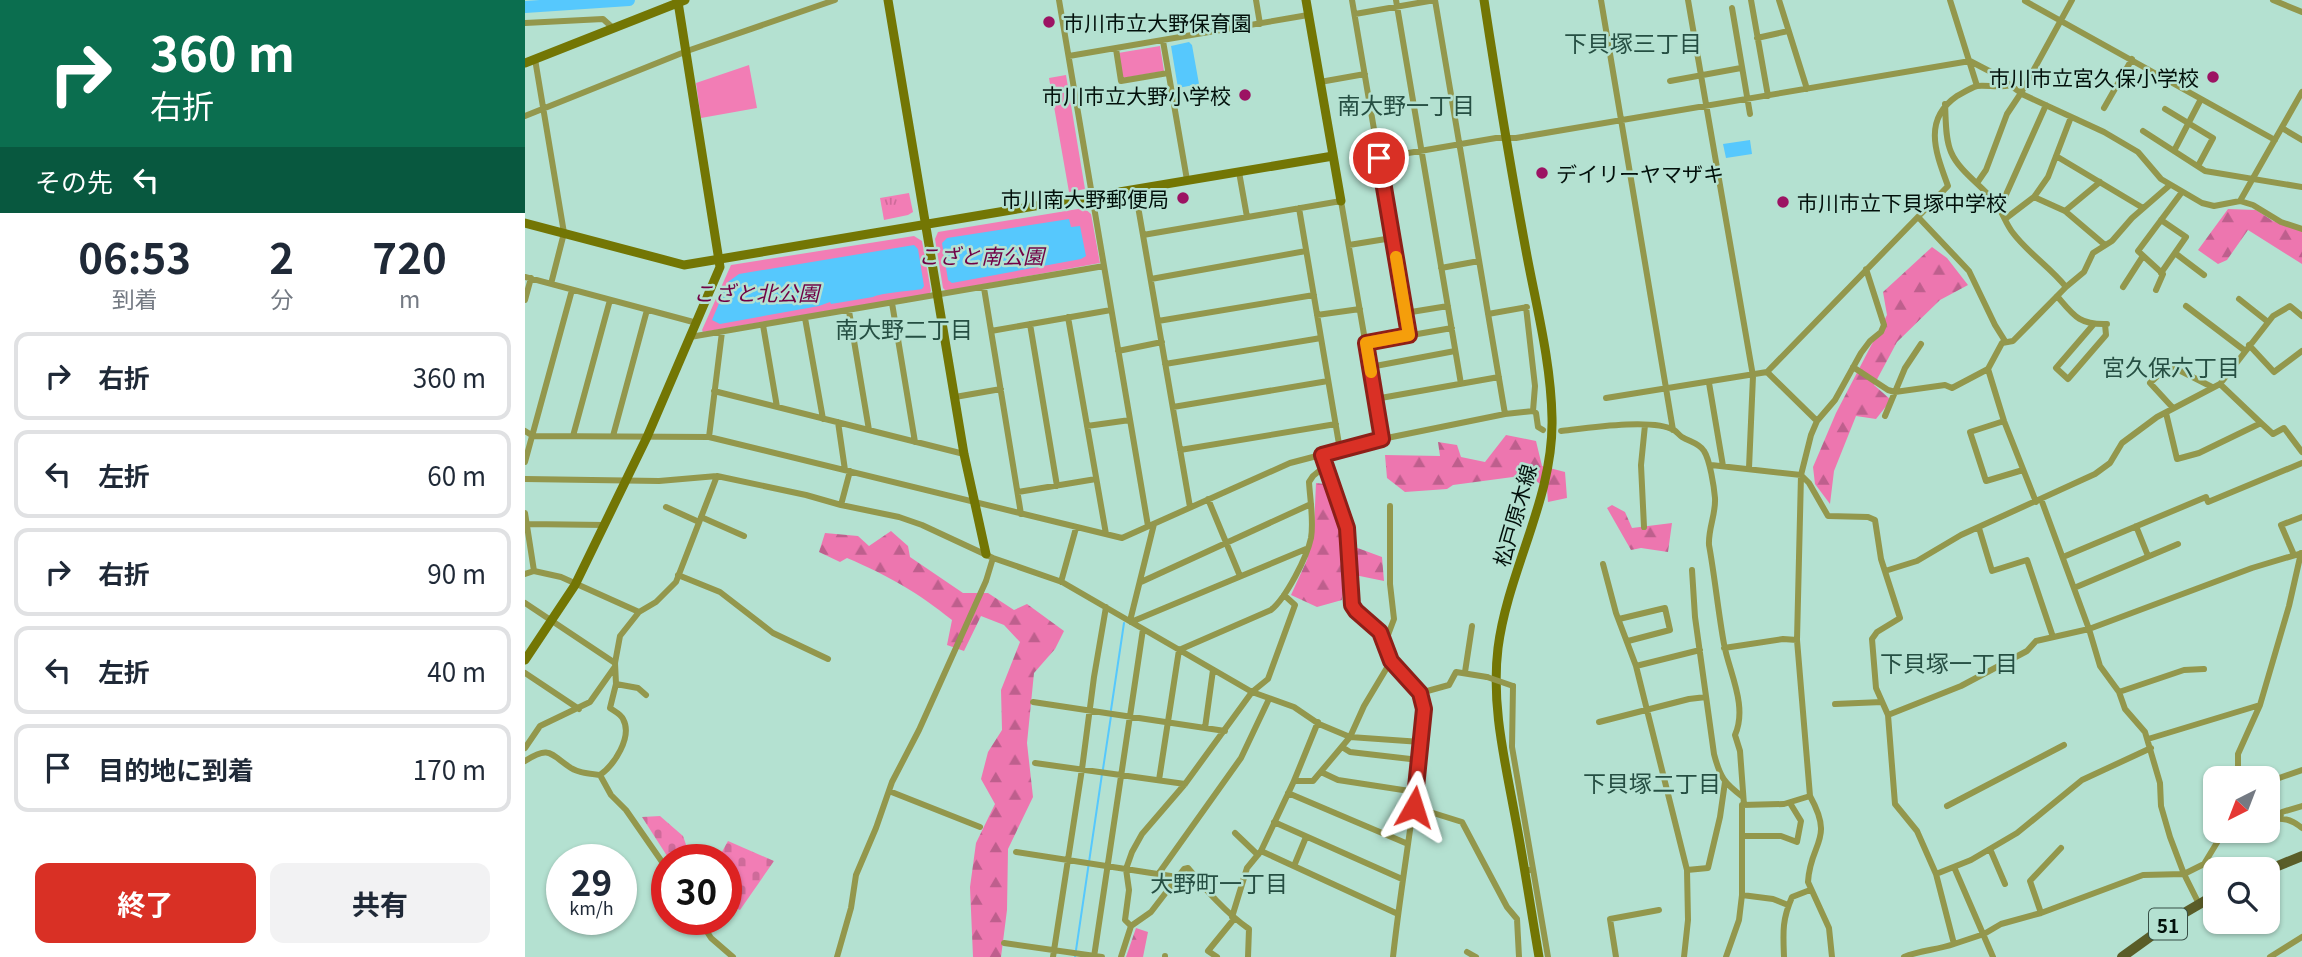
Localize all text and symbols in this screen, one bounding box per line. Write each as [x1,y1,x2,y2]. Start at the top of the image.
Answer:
place label: 市川市立大野保育園 [1063,7,1252,37]
marker: 市川市立大野保育園 [1041,14,1057,30]
text: 360 m [150,15,295,86]
district label: 下貝塚三丁目 [1564,25,1702,59]
icon: right [35,28,126,119]
place label: 市川市立宮久保小学校 [1989,62,2199,92]
marker: 市川市立宮久保小学校 [2205,69,2221,85]
place label: 市川市立大野小学校 [1042,80,1231,110]
text: 右折 [150,81,214,127]
marker: 市川市立大野小学校 [1237,87,1253,103]
district label: 南大野一丁目 [1337,87,1475,121]
pin [1349,128,1409,188]
icon: arrive [1360,139,1398,177]
place label: デイリーヤマザキ [1556,158,1724,188]
icon: left [127,161,165,199]
text: その先 [35,162,113,199]
marker: デイリーヤマザキ [1534,165,1550,181]
place label: 市川南大野郵便局 [1001,183,1169,213]
place label: 市川市立下貝塚中学校 [1797,187,2007,217]
marker: 市川南大野郵便局 [1175,190,1191,206]
marker: 市川市立下貝塚中学校 [1775,194,1791,210]
text: 06:53 [78,225,191,286]
text: 2 [269,225,294,286]
text: 720 [372,225,447,286]
park label: こざと南公園 [918,240,1047,270]
park label: こざと北公園 [693,277,822,307]
text: 到着 [112,281,158,315]
text: 分 [270,281,293,315]
text: m [399,281,420,315]
district label: 南大野二丁目 [835,311,973,345]
district label: 宮久保六丁目 [2102,349,2240,383]
icon: right [39,357,77,395]
text: 右折 [98,358,150,395]
text: 360 m [413,358,486,395]
icon: left [39,455,77,493]
text: 左折 [98,456,150,493]
text: 60 m [427,456,486,493]
street label: 松戸原木線 [1485,460,1543,570]
icon: right [39,553,77,591]
text: 右折 [98,554,150,591]
text: 90 m [427,554,486,591]
district label: 下貝塚一丁目 [1880,645,2018,679]
icon: left [39,651,77,689]
text: 左折 [98,652,150,689]
text: 40 m [427,652,486,689]
icon: arrive [39,749,77,787]
text: 目的地に到着 [98,750,254,787]
text: 170 m [413,750,486,787]
district label: 下貝塚二丁目 [1583,765,1721,799]
north arrow [2203,766,2280,844]
map controls [2203,766,2280,934]
position arrow [1377,770,1451,844]
speed limit sign: 30 [651,844,742,935]
text: 29 [571,855,612,906]
button: search [2203,857,2280,934]
button: 終了 [35,863,256,943]
button: 共有 [270,863,490,943]
district label: 大野町一丁目 [1150,865,1288,899]
text: km/h [569,894,614,920]
road number: 51 [2149,908,2187,940]

